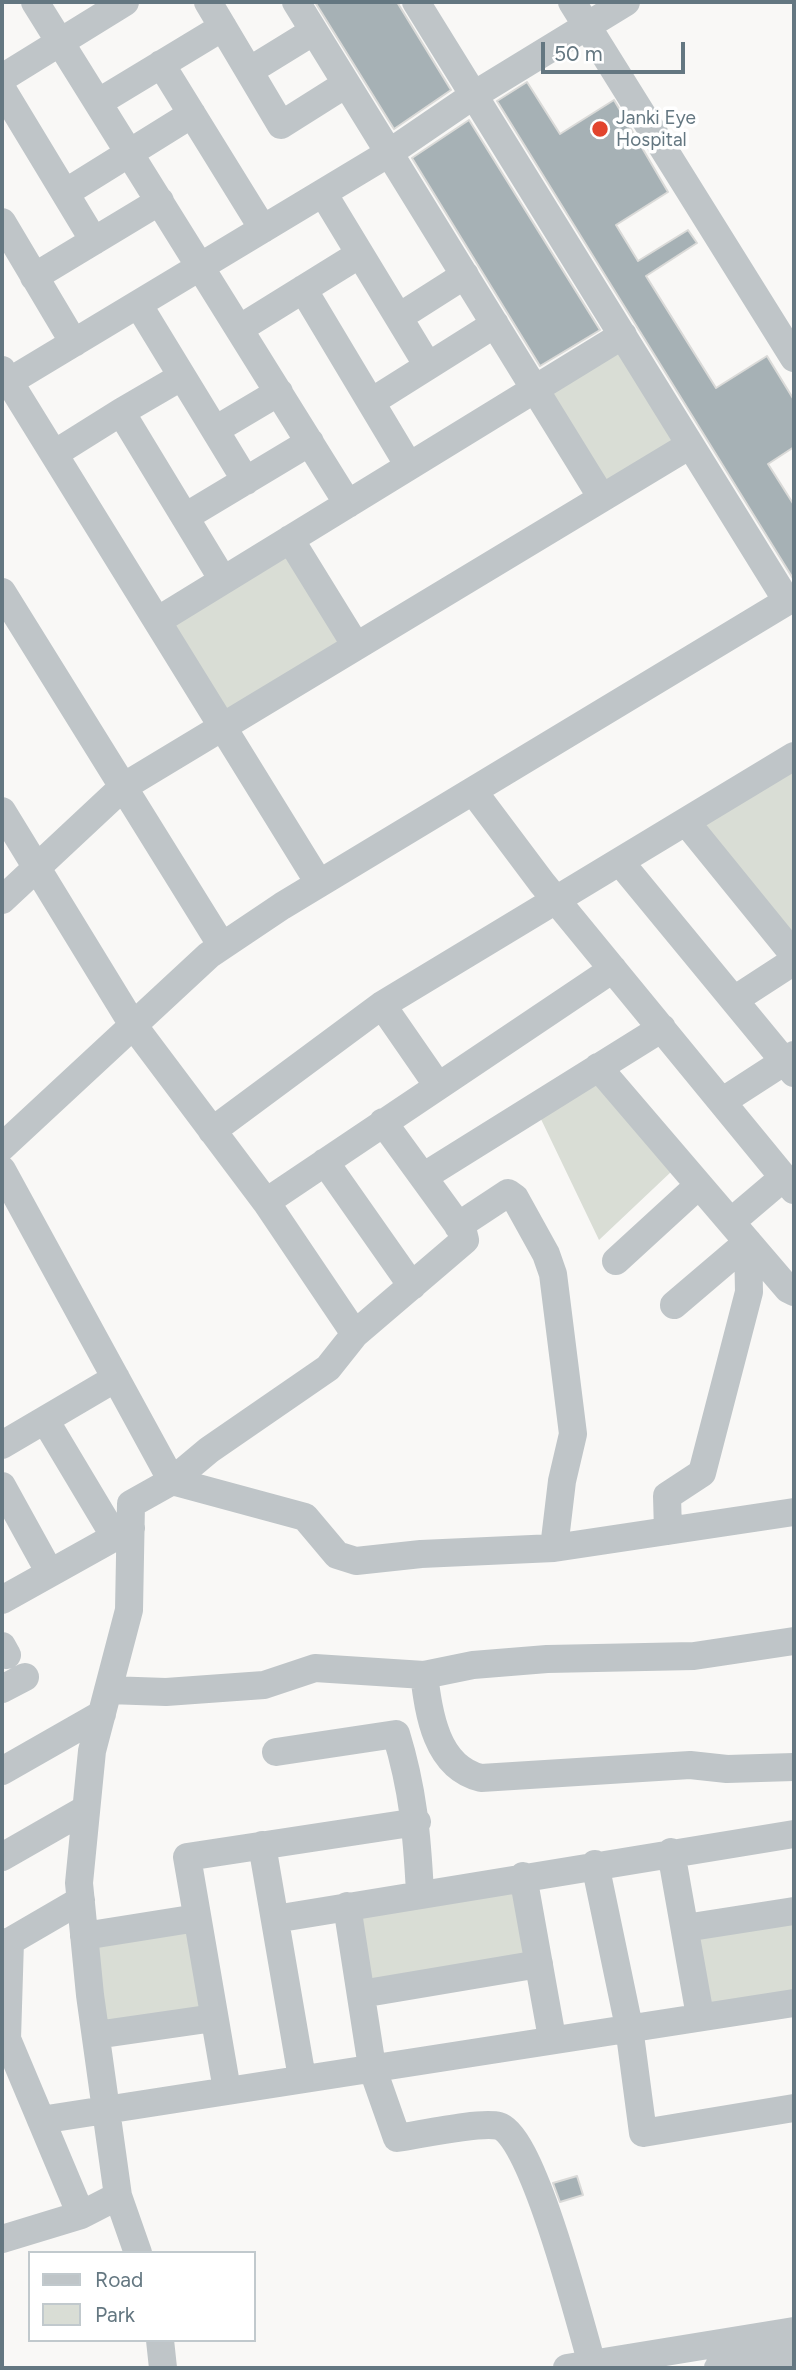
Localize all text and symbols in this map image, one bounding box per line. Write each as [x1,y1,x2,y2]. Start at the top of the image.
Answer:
scale bar [544,28,688,72]
text: 50 m [554,41,603,66]
place label: Janki Eye Hospital [616,107,696,151]
marker: Janki Eye Hospital [590,119,610,139]
legend [28,2251,256,2342]
text: Road [95,2267,143,2292]
text: Park [95,2302,135,2327]

